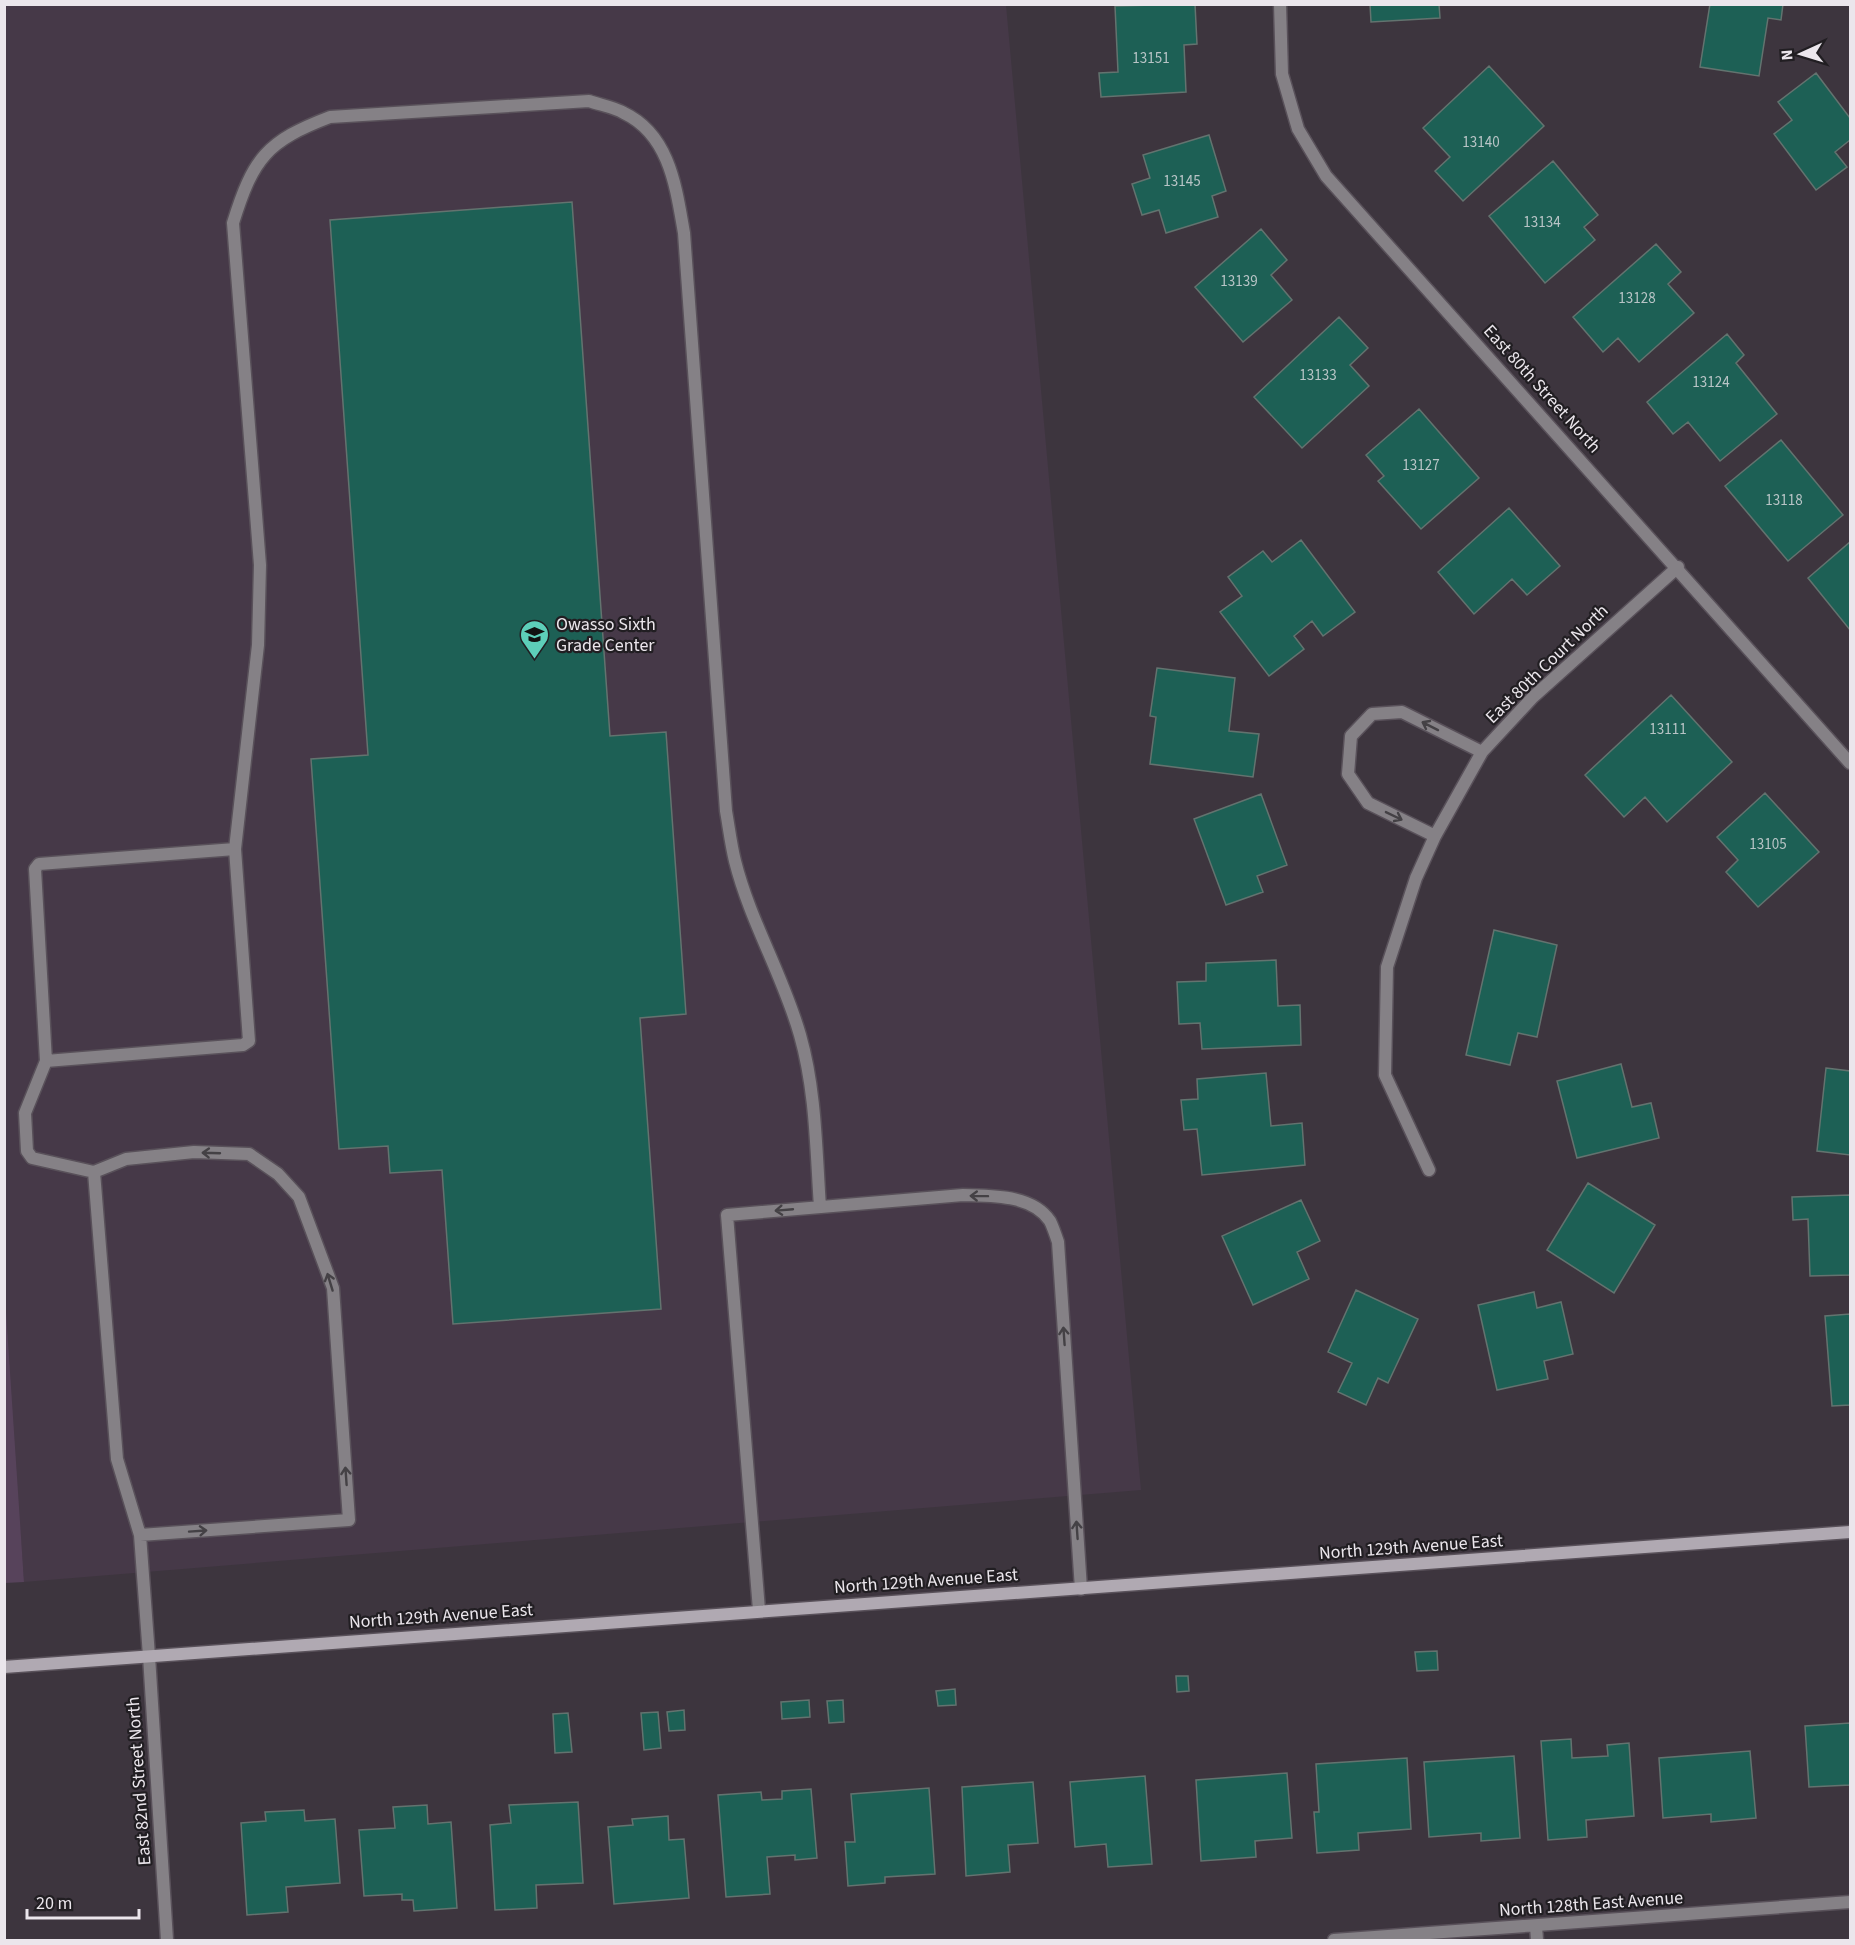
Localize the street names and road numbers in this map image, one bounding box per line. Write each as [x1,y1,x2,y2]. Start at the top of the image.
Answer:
street label: East 80th Street North [1478,319,1606,459]
street label: East 80th Court North [1480,599,1614,729]
street label: North 129th Avenue East [1318,1528,1504,1566]
street label: North 129th Avenue East [833,1562,1019,1600]
street label: North 129th Avenue East [348,1597,534,1635]
street label: East 82nd Street North [121,1696,157,1866]
street label: North 128th East Avenue [1498,1885,1684,1923]

